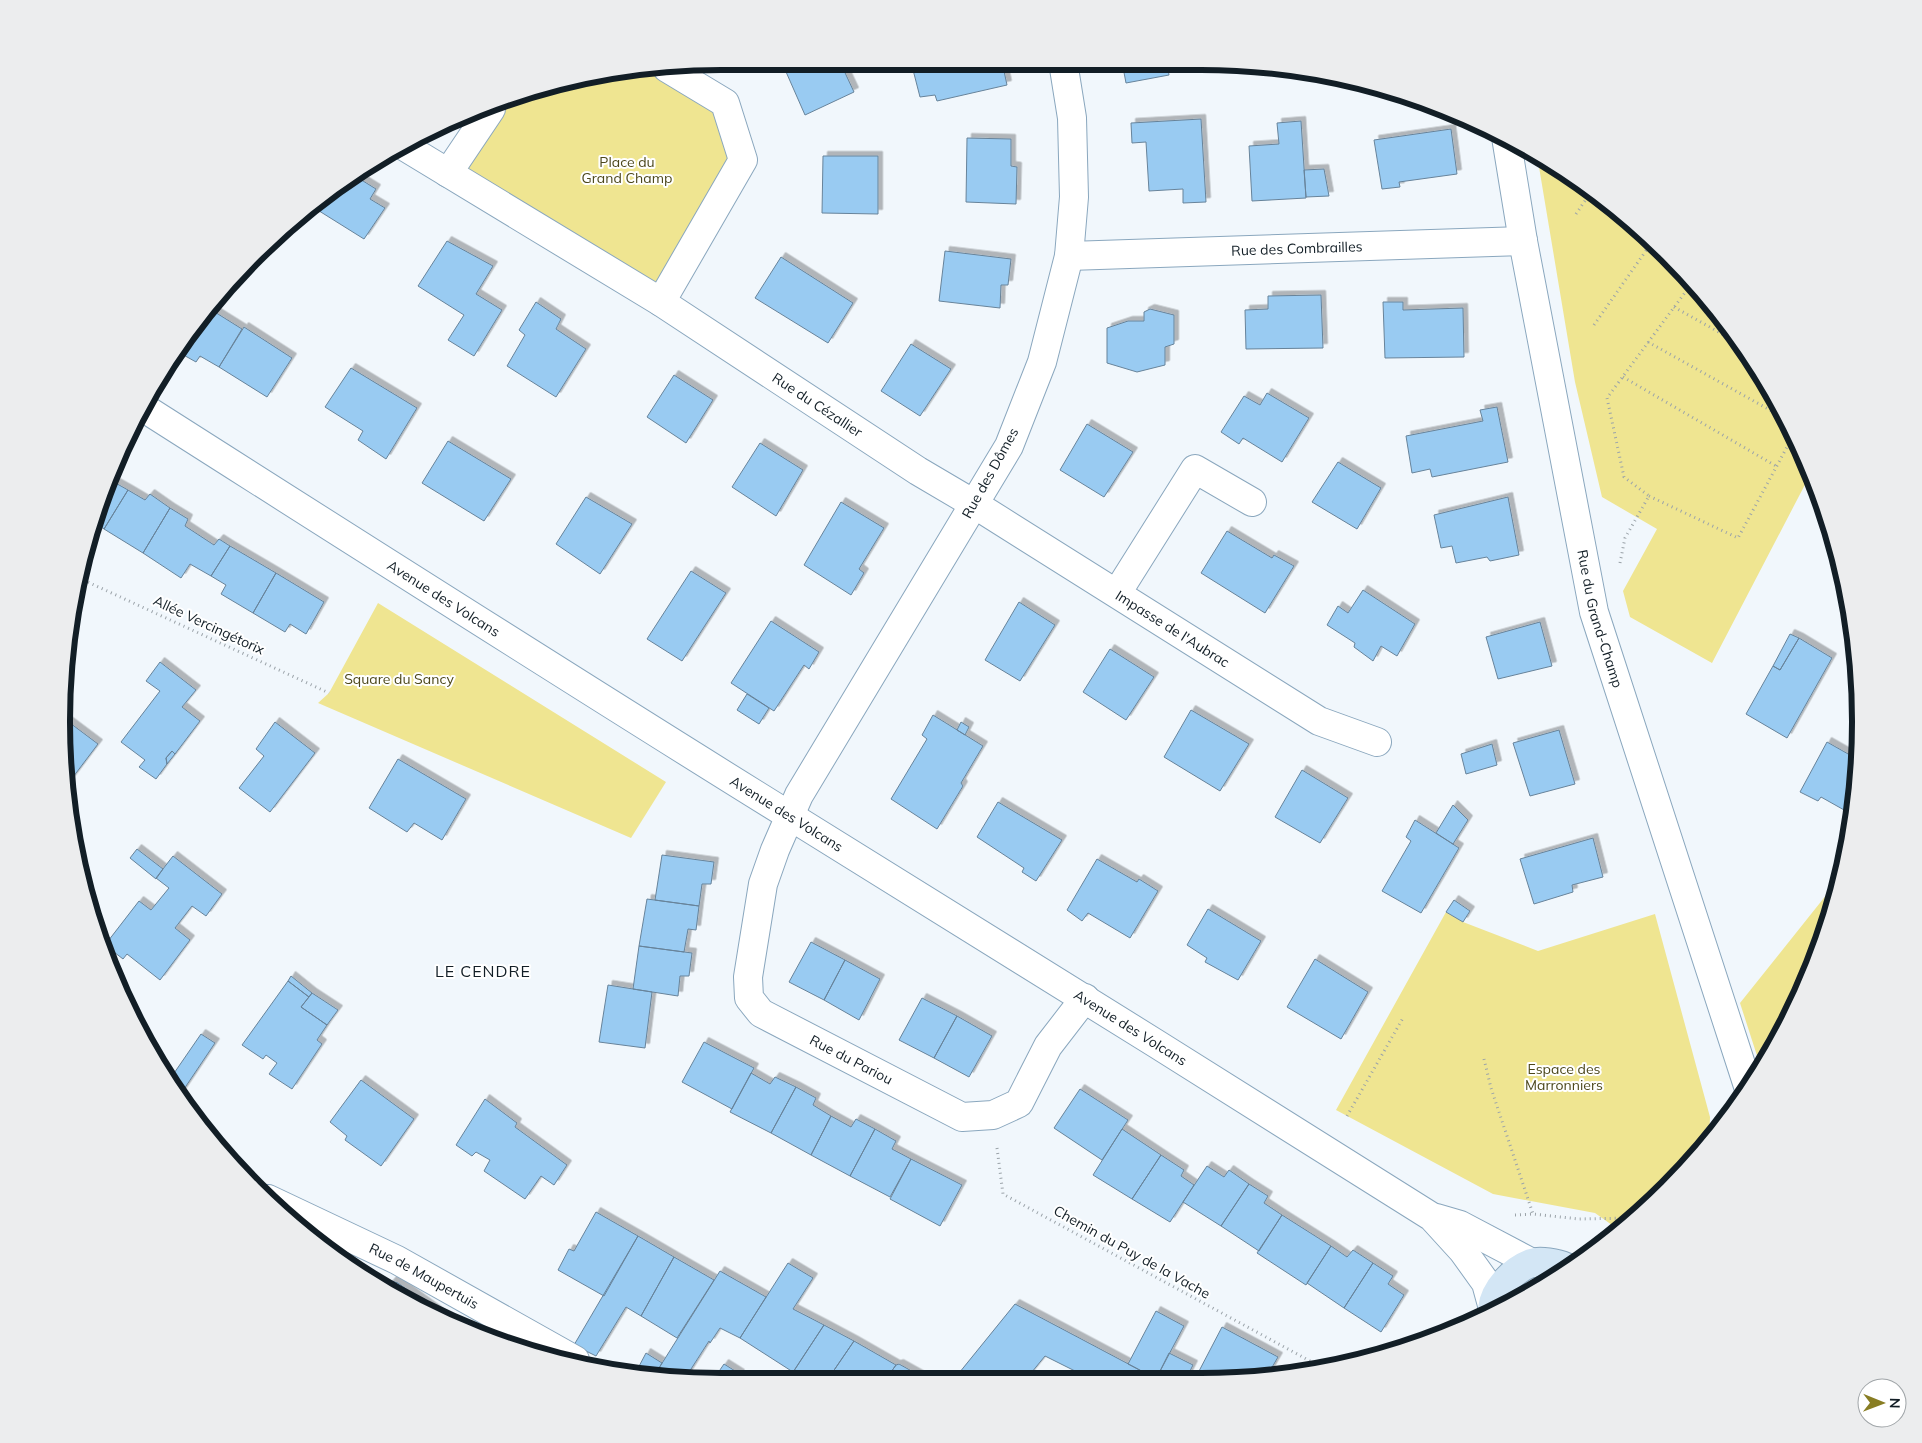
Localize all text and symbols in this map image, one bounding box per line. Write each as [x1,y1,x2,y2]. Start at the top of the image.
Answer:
park label: Place du Grand Champ [582,153,672,187]
street label: Rue des Combrailles [1231,237,1363,260]
street label: Rue du Cézallier [769,369,867,441]
street label: Rue des Dômes [958,424,1022,522]
street label: Rue du Grand-Champ [1573,548,1627,690]
street label: Avenue des Volcans [384,556,503,641]
street label: Impasse de l'Aubrac [1112,586,1233,671]
street label: Allée Vercingétorix [151,591,268,659]
park label: Square du Sancy [344,670,454,688]
street label: Avenue des Volcans [727,772,846,856]
district label: LE CENDRE [435,961,531,981]
street label: Avenue des Volcans [1071,986,1190,1070]
street label: Rue du Pariou [807,1031,896,1089]
park label: Espace des Marronniers [1525,1060,1603,1094]
street label: Chemin du Puy de la Vache [1051,1201,1213,1303]
street label: Rue de Maupertuis [366,1239,482,1313]
north arrow [1857,1378,1907,1428]
text: N [1886,1398,1904,1409]

